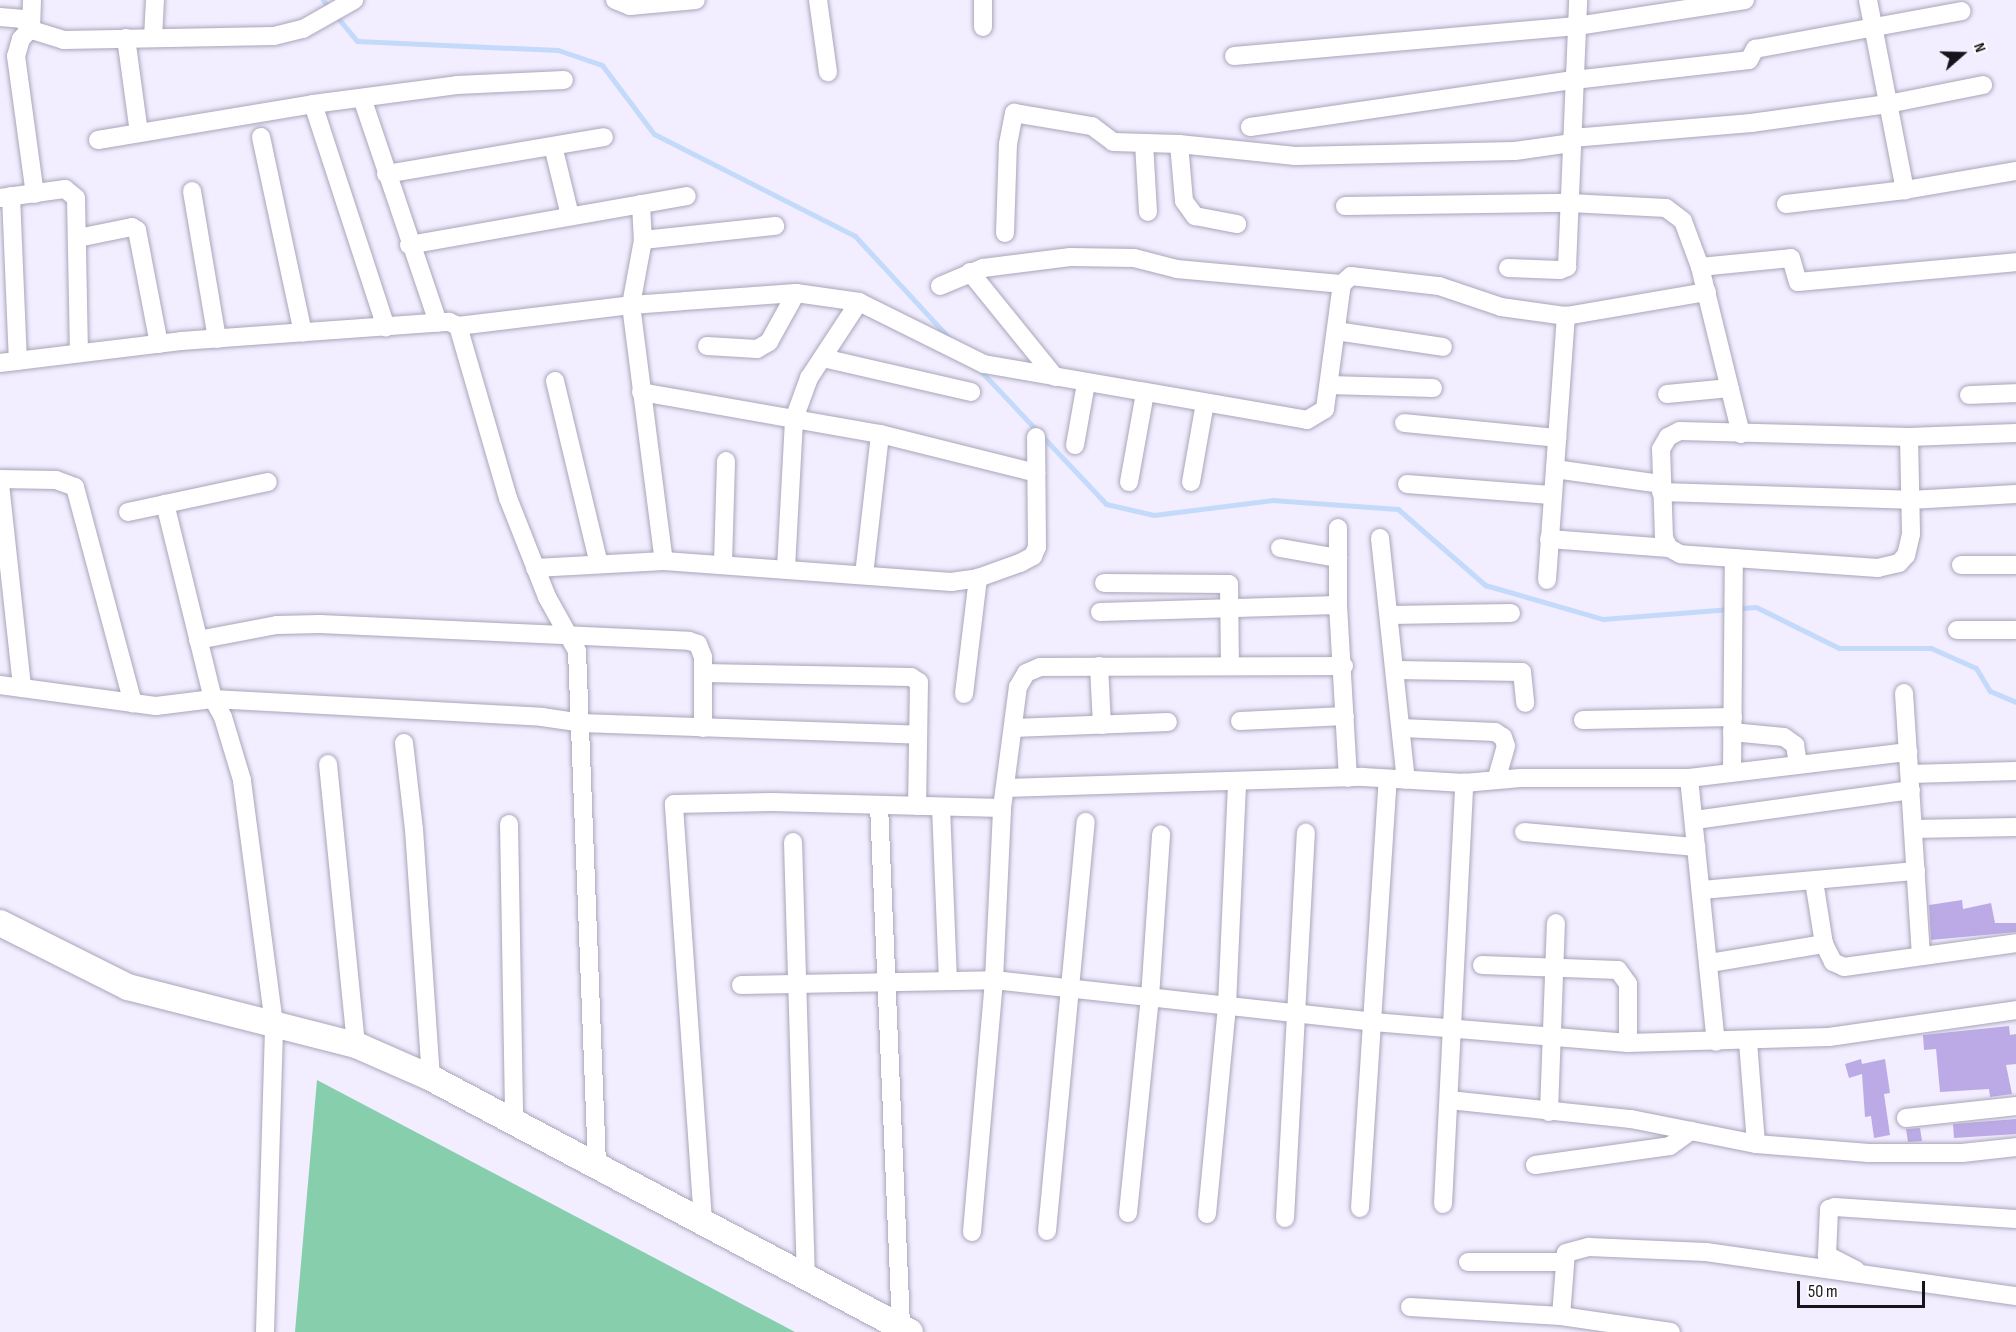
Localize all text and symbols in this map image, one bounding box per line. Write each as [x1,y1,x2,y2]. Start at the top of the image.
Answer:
north arrow [1932,24,1992,84]
text: N [1969,40,1990,55]
scale bar [1800,1269,1928,1307]
text: 50 m [1808,1281,1838,1302]

